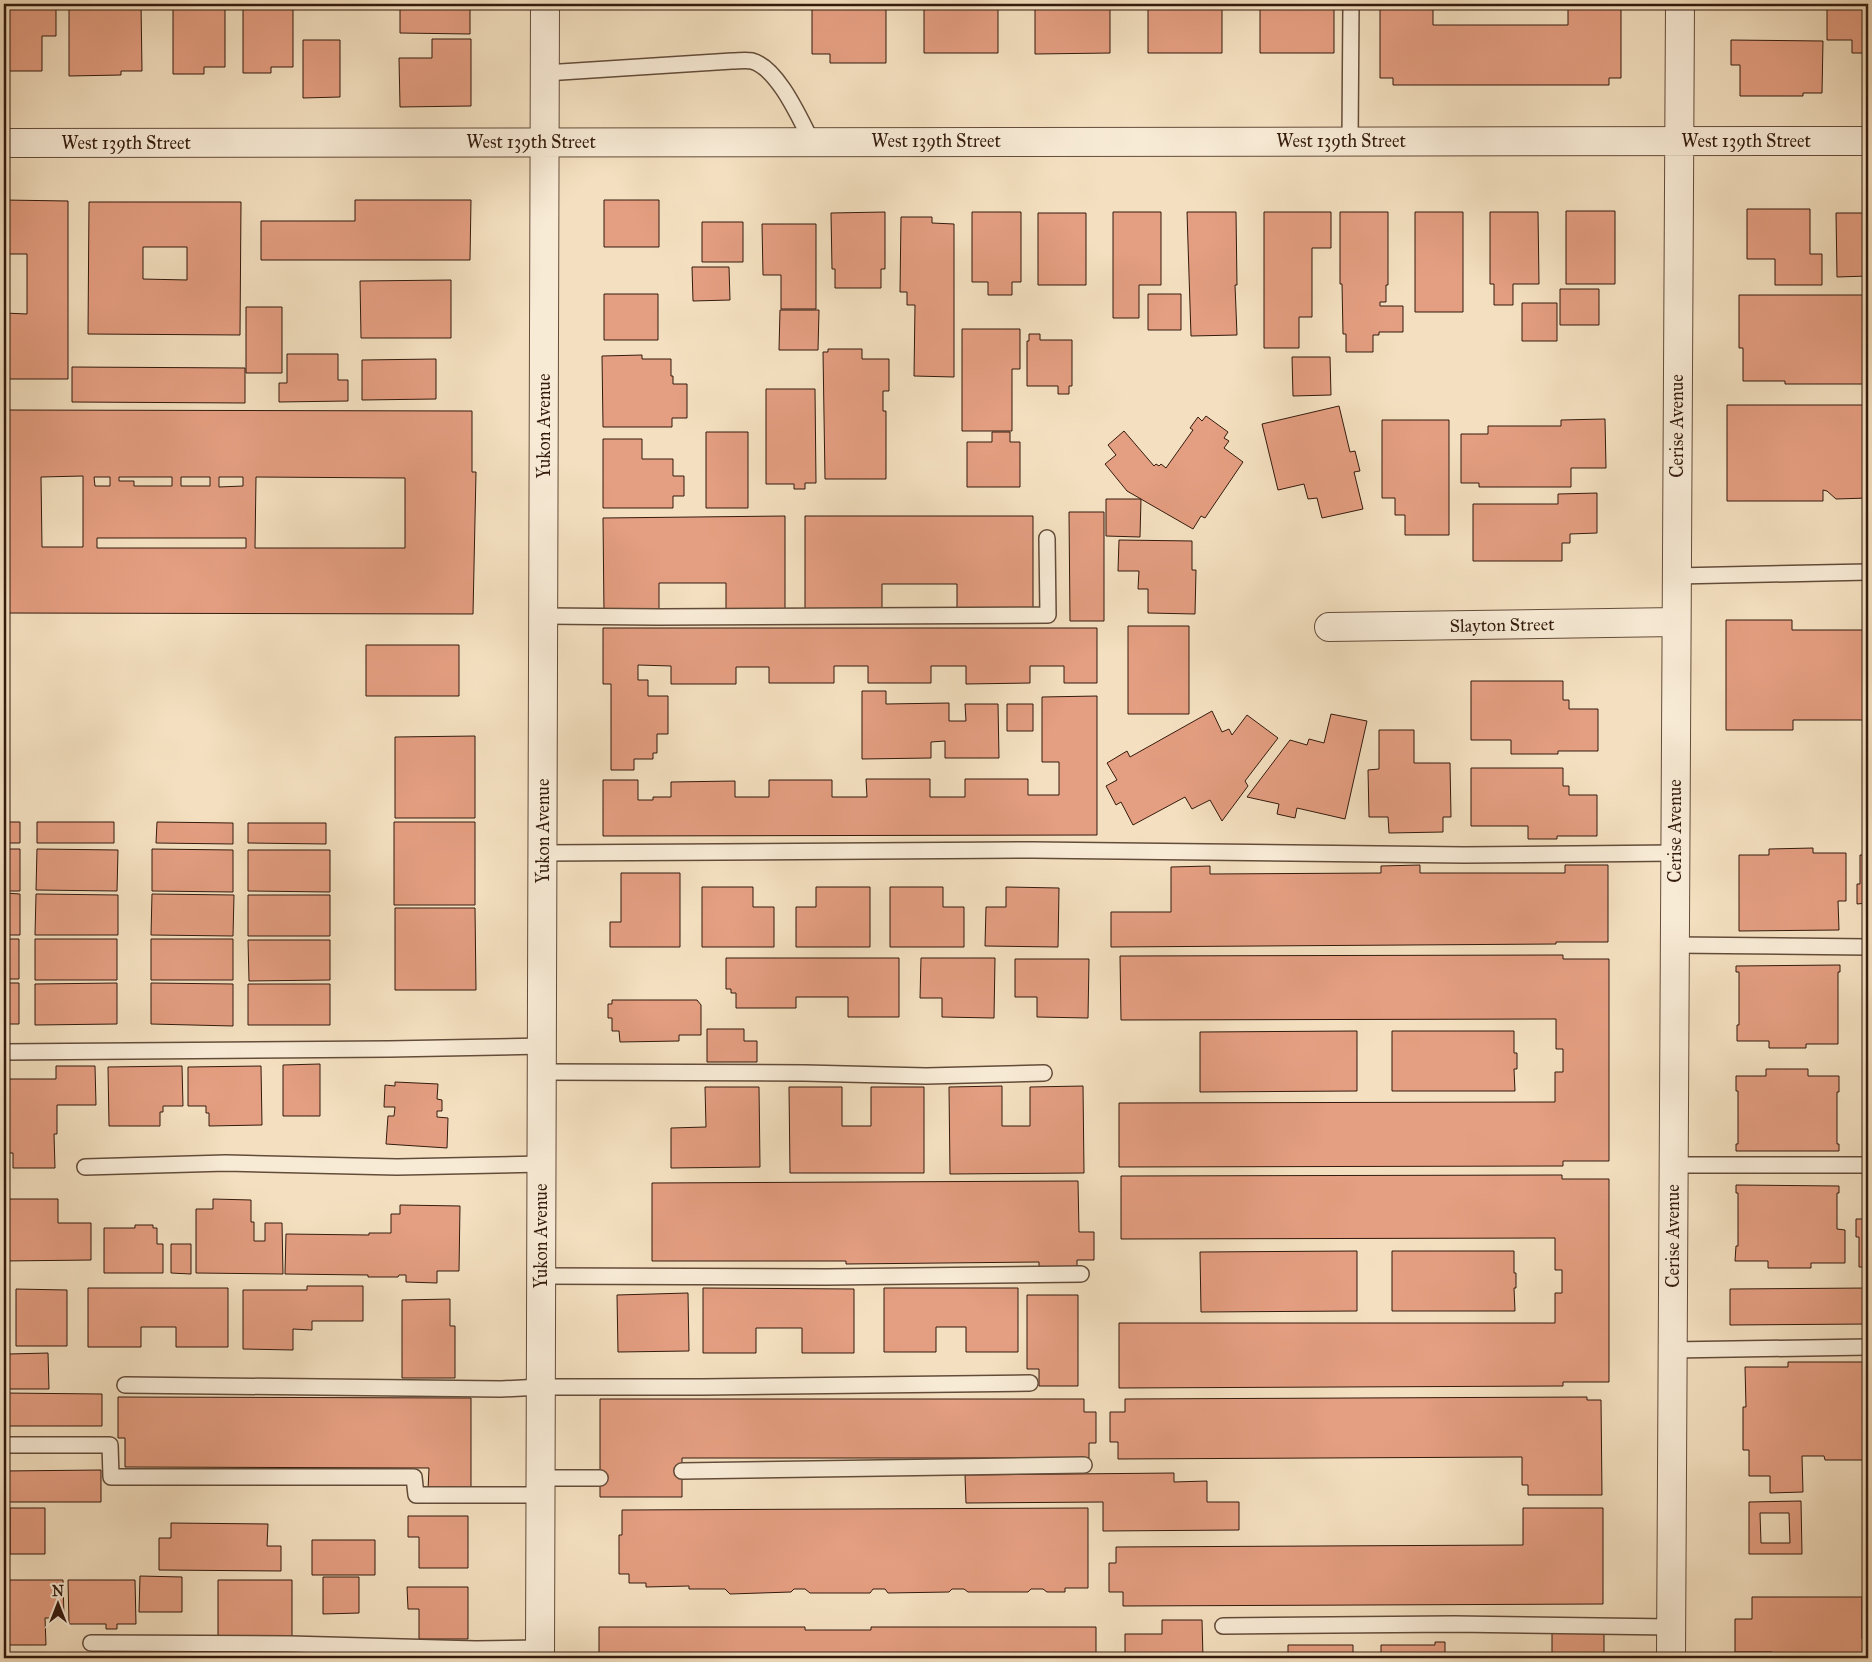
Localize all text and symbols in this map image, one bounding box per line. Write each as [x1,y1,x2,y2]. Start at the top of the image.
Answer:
street label: West 139th Street [871,130,1001,152]
street label: West 139th Street [1276,130,1406,152]
street label: West 139th Street [1681,130,1811,152]
street label: West 139th Street [466,131,596,153]
street label: West 139th Street [61,132,191,154]
street label: Yukon Avenue [533,374,555,478]
street label: Cerise Avenue [1666,374,1688,478]
street label: Slayton Street [1449,613,1555,637]
street label: Yukon Avenue [532,779,554,883]
street label: Cerise Avenue [1664,779,1686,883]
street label: Yukon Avenue [530,1184,552,1288]
street label: Cerise Avenue [1662,1184,1684,1288]
north arrow [32,1580,82,1630]
text: N [52,1583,64,1600]

